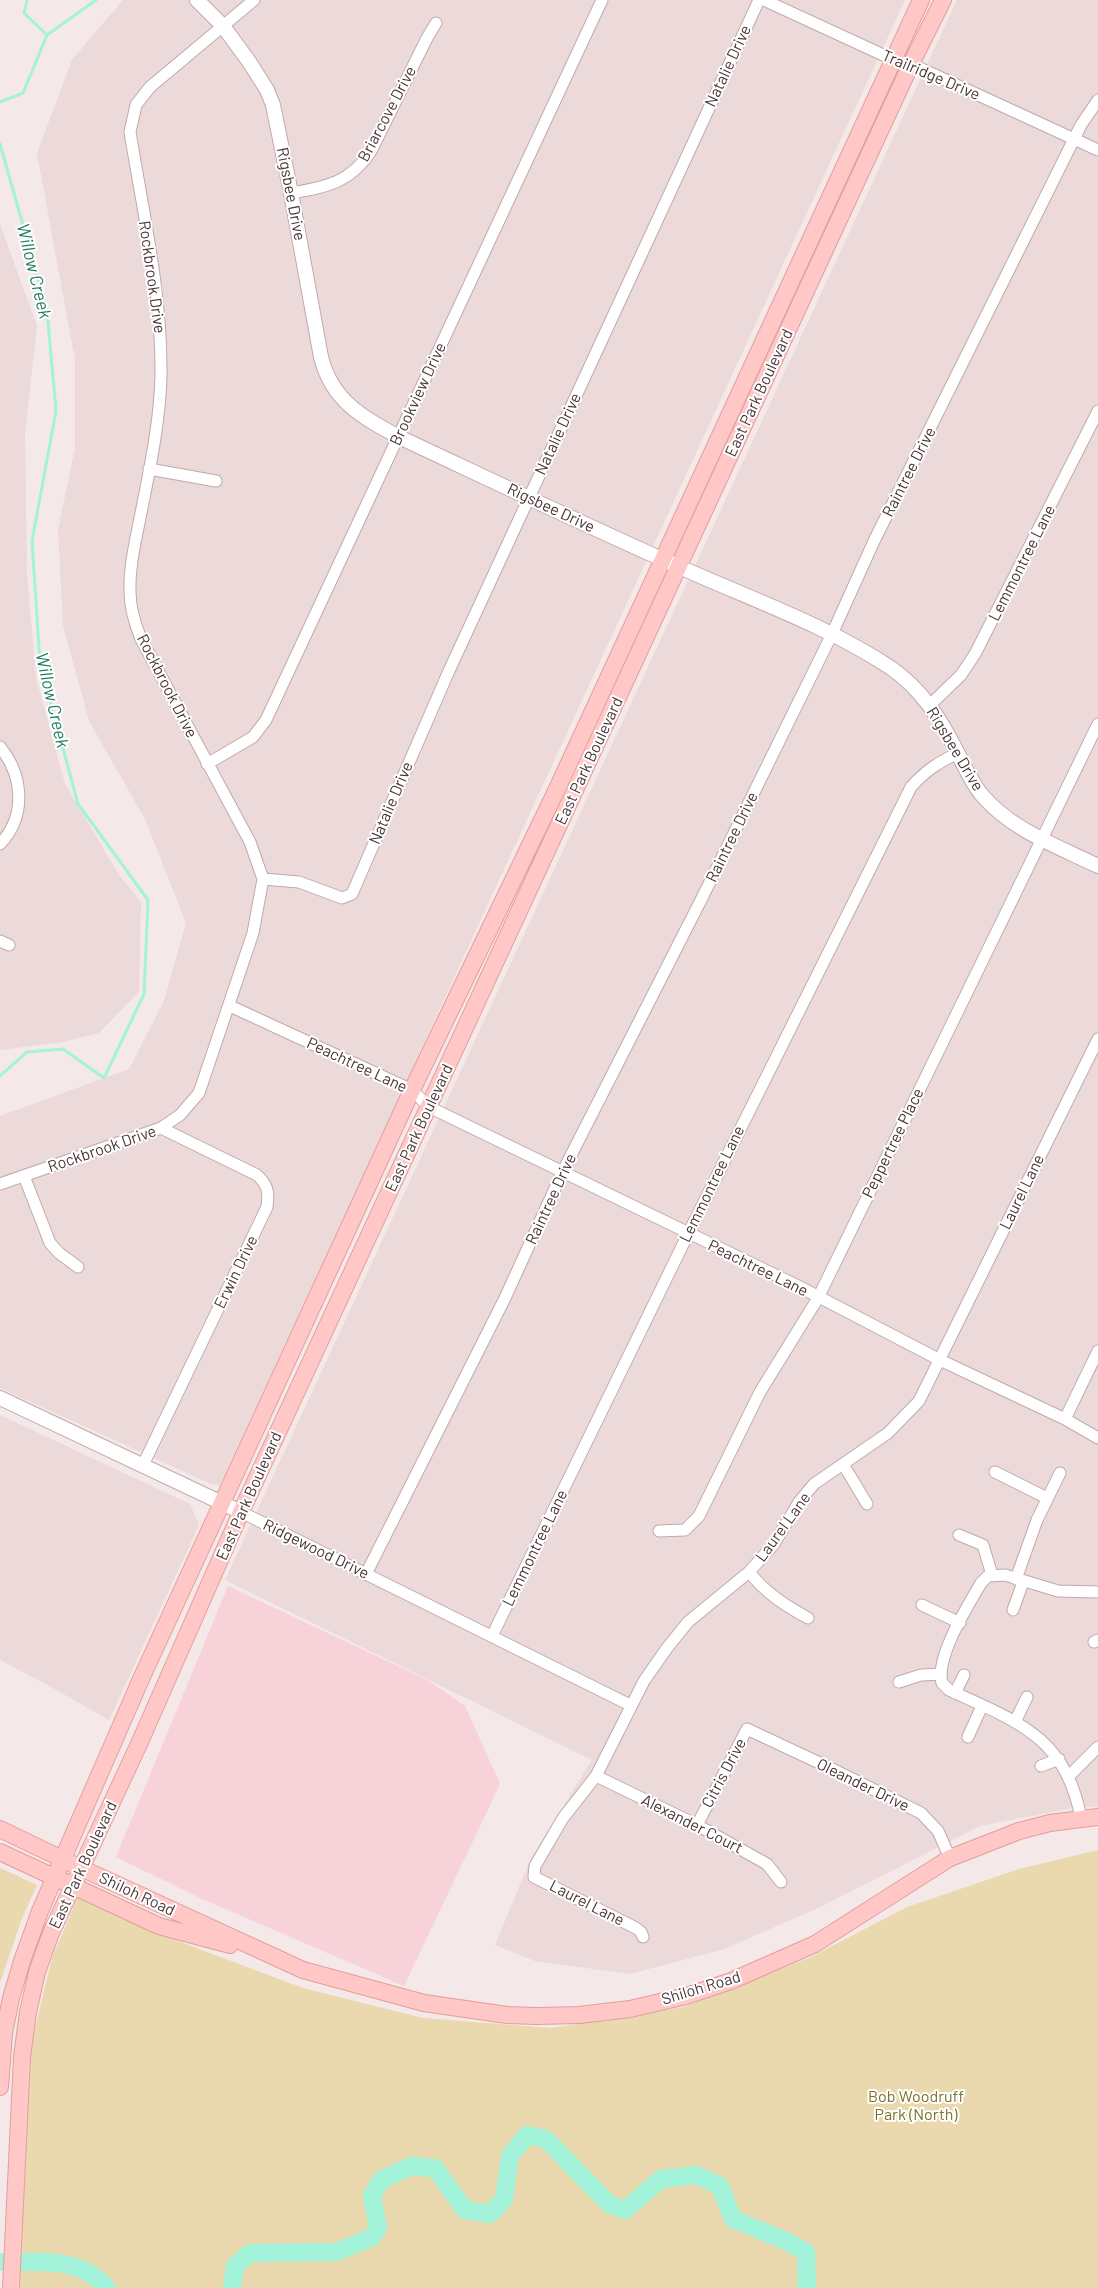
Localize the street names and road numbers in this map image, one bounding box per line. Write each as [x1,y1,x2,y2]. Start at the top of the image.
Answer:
street label: Natalie Drive [701,22,755,110]
street label: Trailridge Drive [879,46,983,104]
street label: Briarcove Drive [354,63,420,165]
street label: Rigsbee Drive [273,146,309,242]
street label: Rockbrook Drive [135,219,169,335]
street label: East Park Boulevard [721,326,797,460]
street label: Brookview Drive [386,339,450,449]
street label: Natalie Drive [531,390,585,478]
street label: Raintree Drive [878,424,940,520]
street label: Rigsbee Drive [504,479,598,537]
street label: Lemmontree Lane [985,502,1059,624]
street label: Rockbrook Drive [133,631,201,741]
street label: East Park Boulevard [551,694,627,828]
street label: Rigsbee Drive [922,704,988,794]
street label: Natalie Drive [365,759,417,847]
street label: Raintree Drive [702,789,762,885]
street label: Peachtree Lane [304,1033,410,1097]
street label: East Park Boulevard [381,1061,457,1195]
street label: Peppertree Place [858,1085,928,1201]
street label: Rockbrook Drive [45,1121,159,1177]
street label: Lemmontree Lane [675,1123,749,1245]
street label: Raintree Drive [522,1150,580,1248]
street label: Laurel Lane [996,1151,1048,1233]
street label: Erwin Drive [210,1232,262,1312]
street label: Peachtree Lane [705,1236,811,1300]
street label: East Park Boulevard [212,1429,286,1563]
street label: Lemmontree Lane [498,1487,572,1609]
street label: Laurel Lane [751,1488,815,1566]
street label: Ridgewood Drive [260,1515,372,1583]
street label: Citris Drive [698,1735,750,1811]
street label: Oleander Drive [814,1754,912,1816]
street label: Alexander Court [638,1790,746,1858]
street label: East Park Boulevard [45,1798,121,1932]
street label: Shiloh Road [96,1868,178,1920]
street label: Laurel Lane [546,1876,628,1930]
street label: Shiloh Road [659,1967,743,2009]

